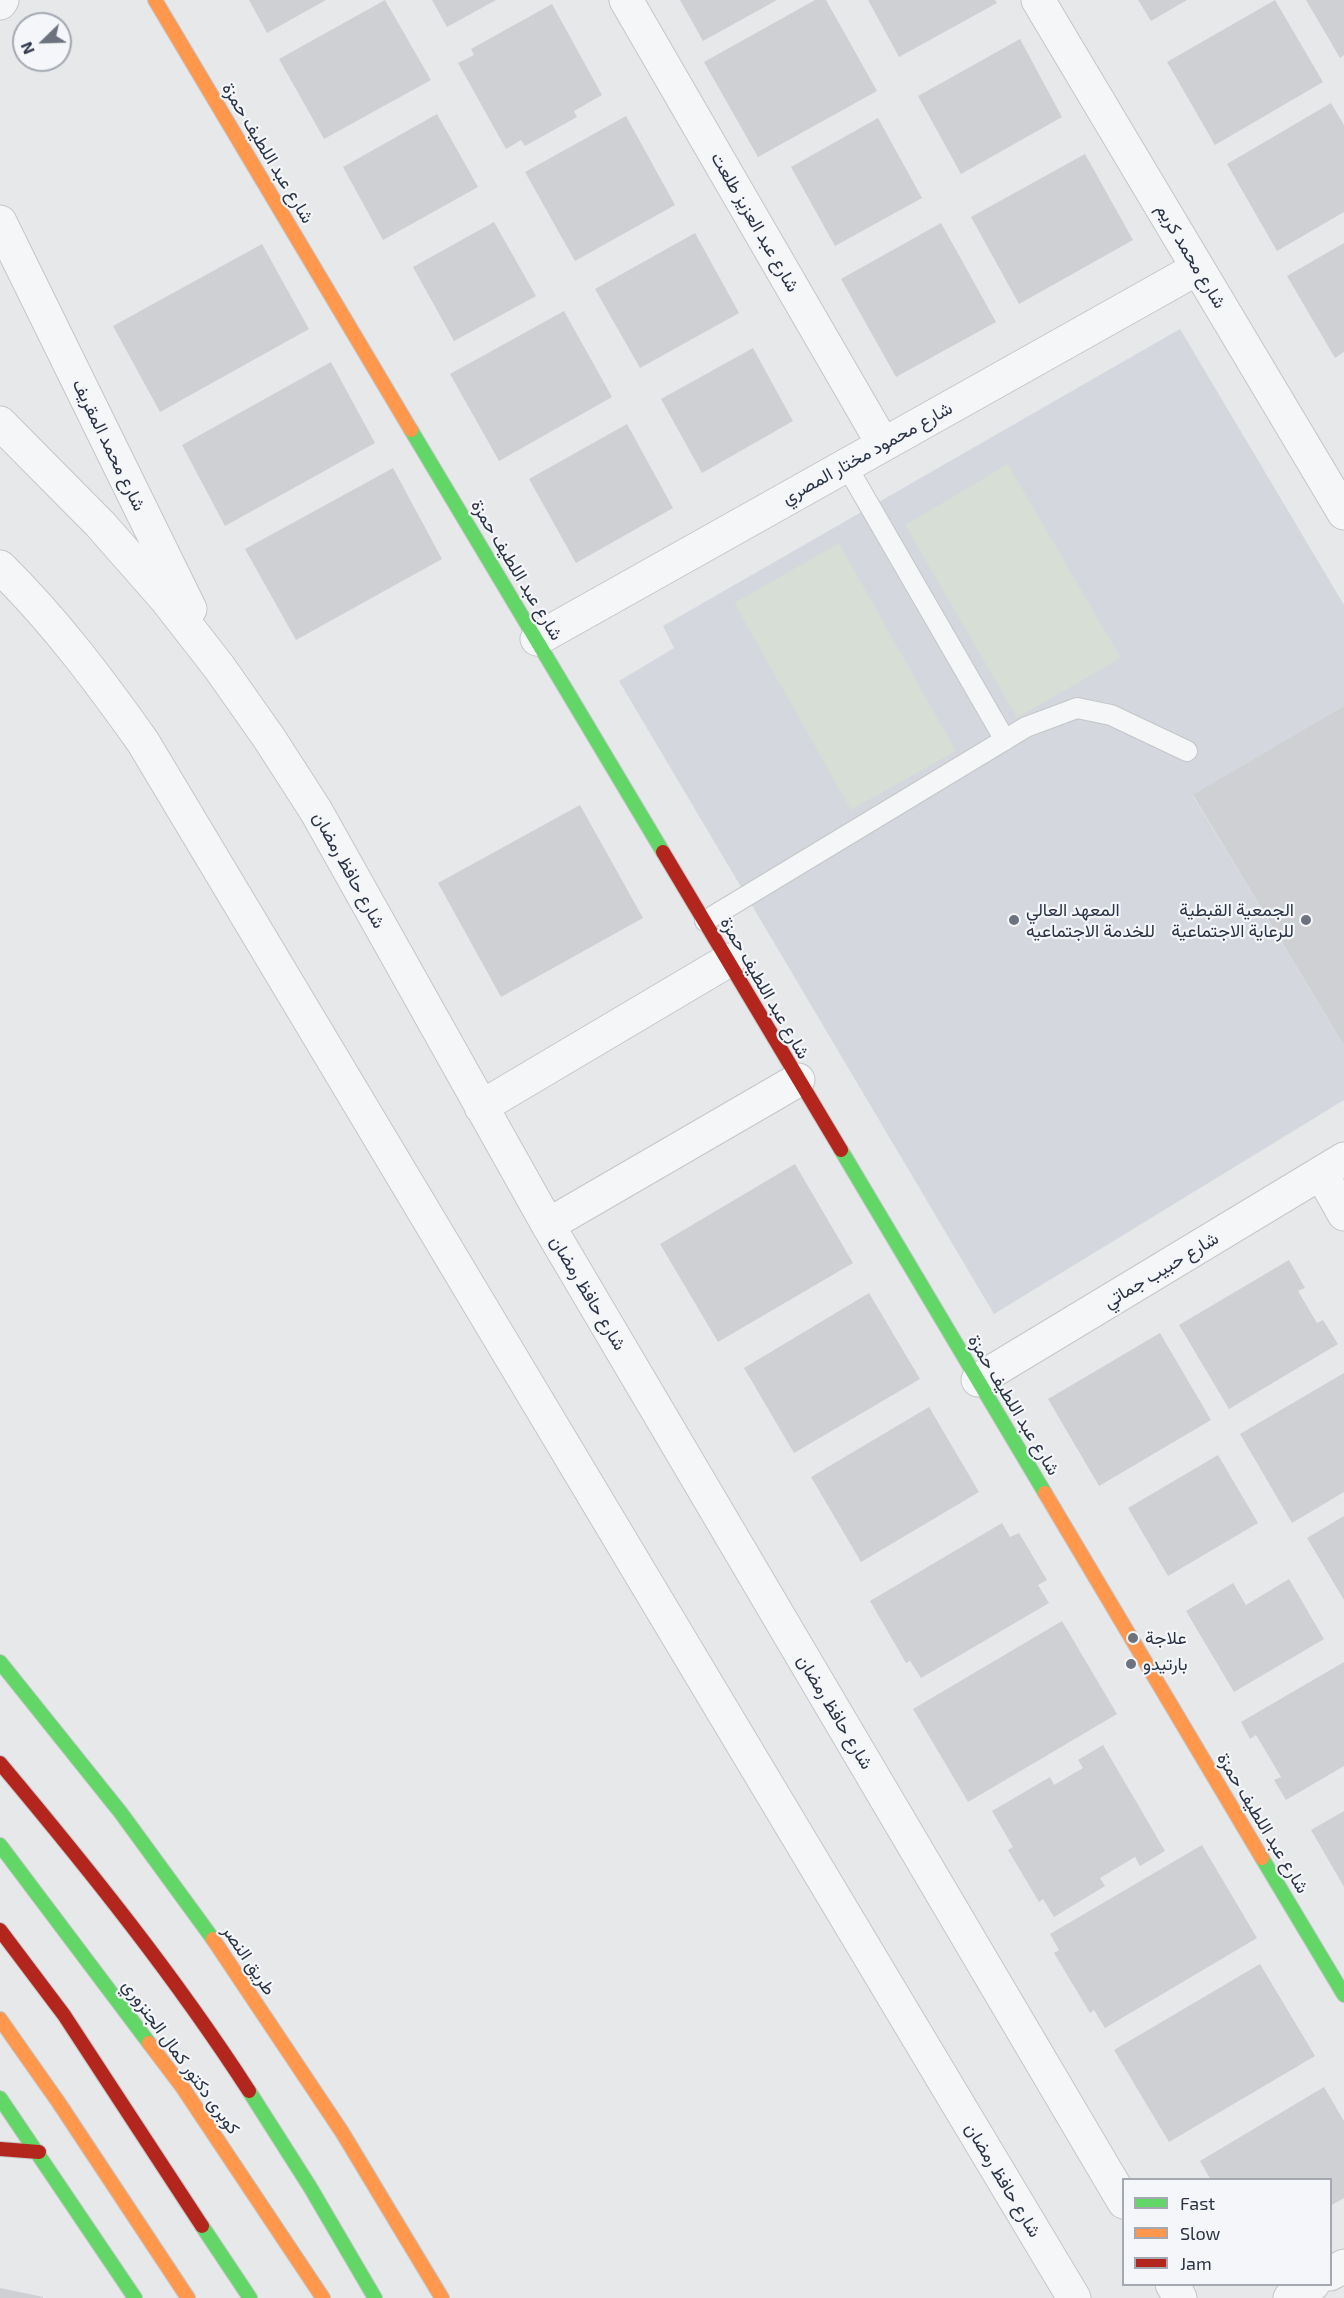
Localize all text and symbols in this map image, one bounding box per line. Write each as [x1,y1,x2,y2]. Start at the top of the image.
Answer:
north arrow [12,12,72,72]
text: N [16,39,38,57]
street label: شارع عبد اللطيف حمزة [217,79,319,227]
street label: شارع عبد العزيز طلعت [706,148,804,296]
street label: شارع محمد كريم [1151,200,1231,312]
street label: شارع محمد المقريف [68,376,150,514]
street label: شارع محمود مختار المصري [778,397,956,509]
street label: شارع عبد اللطيف حمزة [466,496,568,644]
street label: شارع حافظ رمضان [308,808,390,932]
place label: المعهد العالي للخدمة الاجتماعيه [1026,899,1155,942]
place label: الجمعية القبطية للرعاية الاجتماعية [1171,899,1294,942]
street label: شارع عبد اللطيف حمزة [716,913,814,1063]
marker: المعهد العالي للخدمة الاجتماعيه [1007,913,1021,927]
marker: الجمعية القبطية للرعاية الاجتماعية [1299,913,1313,927]
street label: شارع حبيب جماتي [1100,1227,1222,1313]
street label: شارع حافظ رمضان [545,1232,631,1354]
street label: شارع عبد اللطيف حمزة [963,1331,1065,1479]
place label: علاجة [1145,1627,1187,1649]
marker: علاجة [1126,1631,1140,1645]
street label: شارع حافظ رمضان [792,1651,878,1773]
place label: بارتيدو [1143,1653,1188,1675]
marker: بارتيدو [1124,1657,1138,1671]
street label: شارع عبد اللطيف حمزة [1212,1749,1314,1897]
street label: طريق النصر [218,1921,280,1999]
street label: كوبرى دكتور كمال الجنزوري [118,1975,244,2139]
street label: شارع حافظ رمضان [960,2119,1046,2241]
legend [1122,2178,1332,2286]
text: Fast [1180,2192,1215,2214]
text: Slow [1180,2222,1220,2244]
text: Jam [1180,2252,1212,2274]

